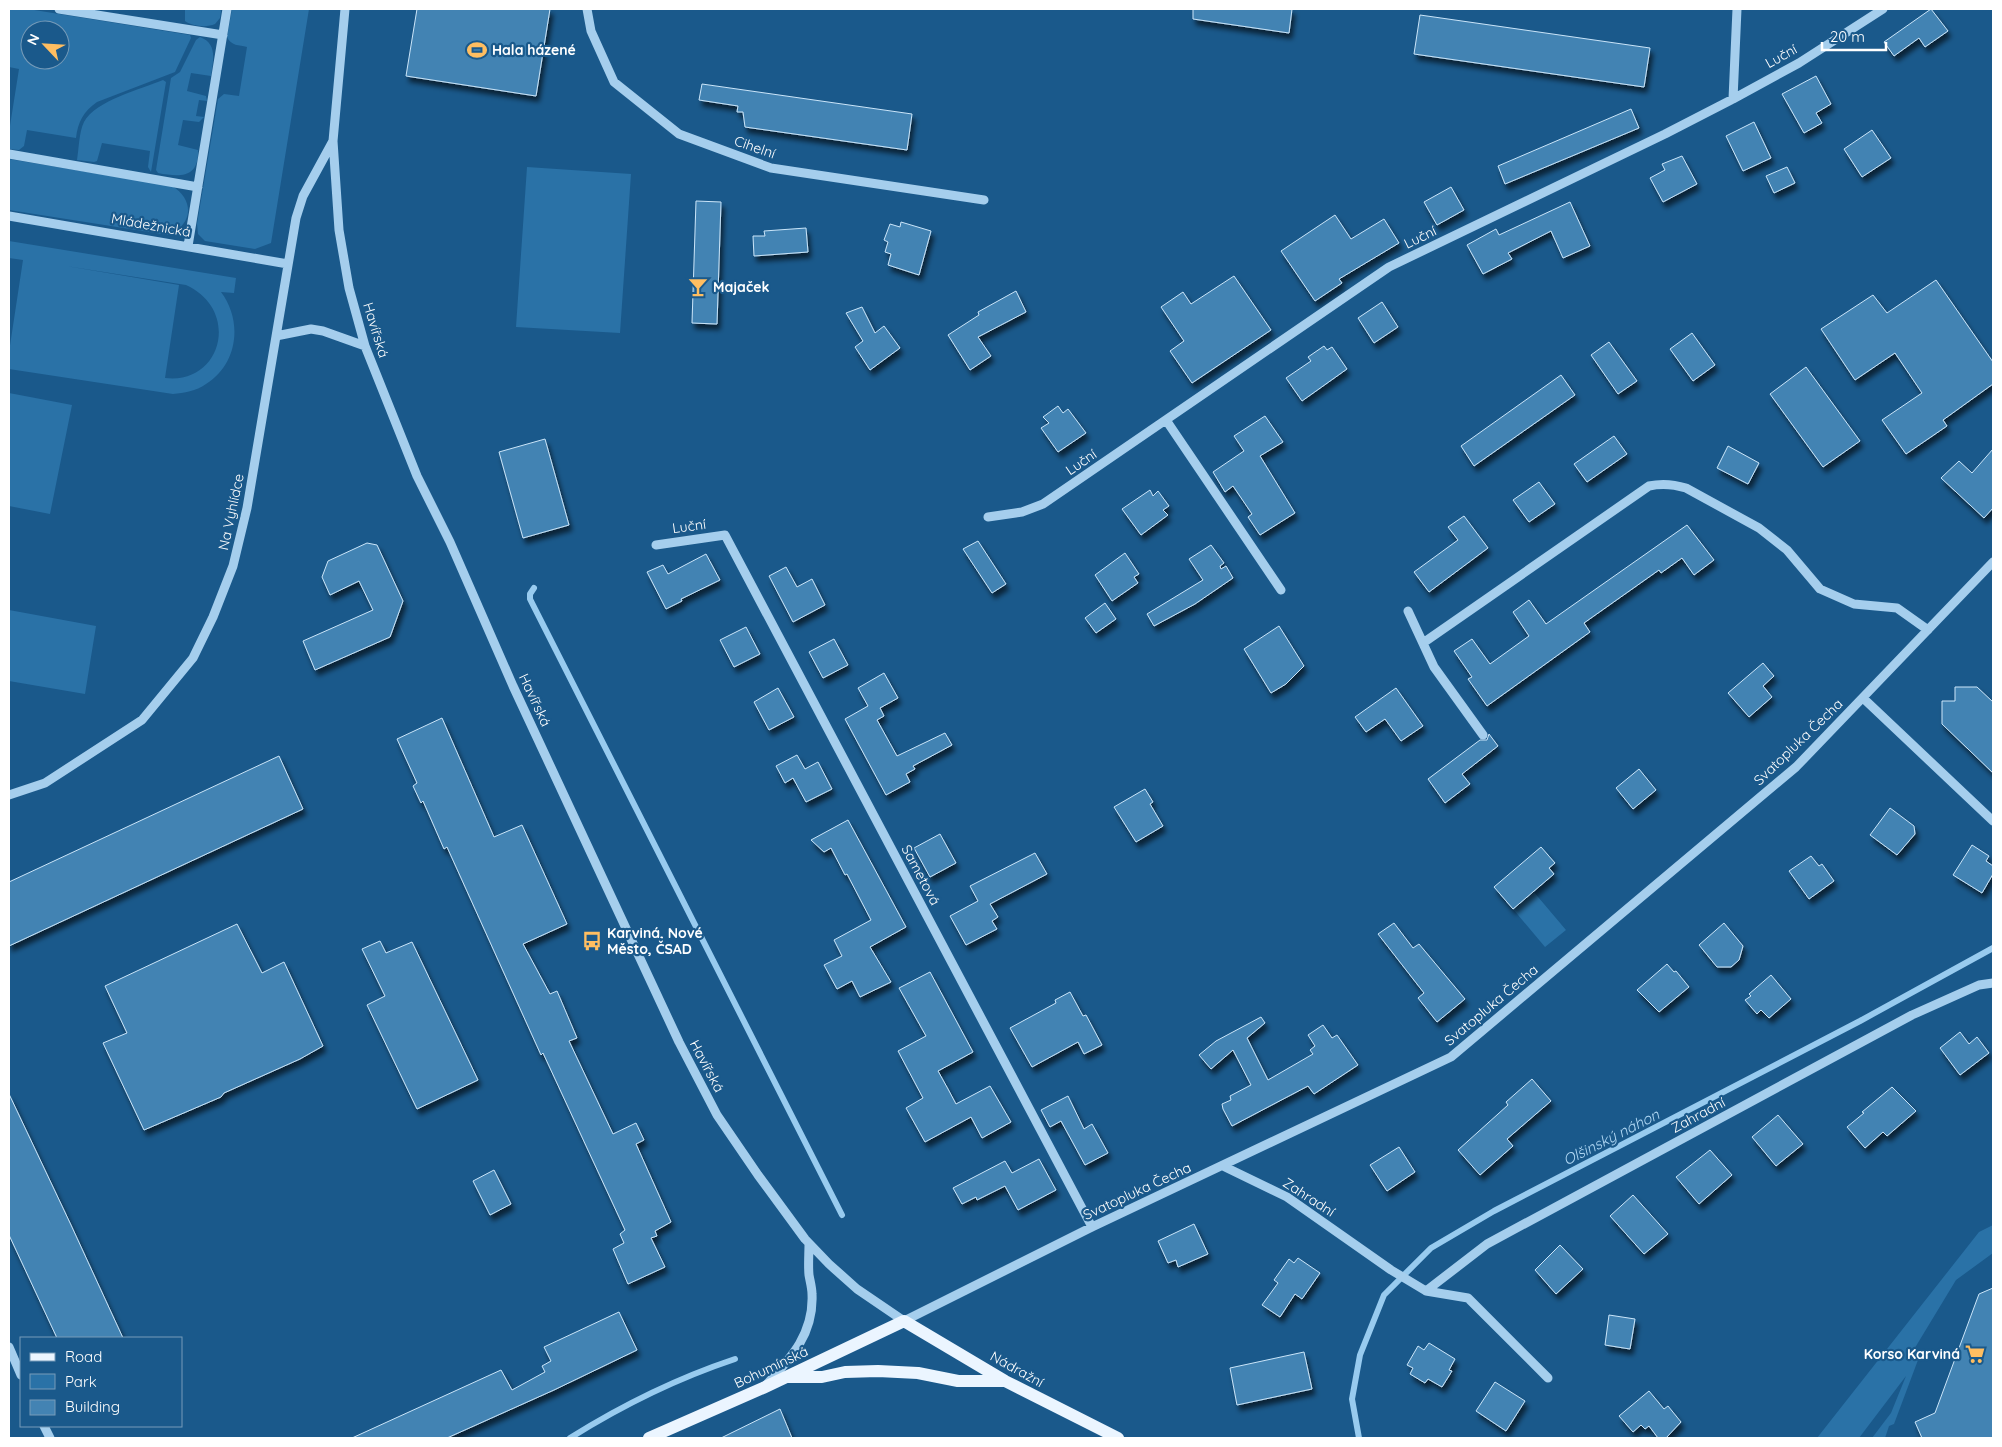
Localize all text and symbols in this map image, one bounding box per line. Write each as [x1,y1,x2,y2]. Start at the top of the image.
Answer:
north arrow [20,20,70,70]
scale bar [1822,20,1886,52]
text: 20 m [1830,27,1865,46]
text: N [23,31,44,48]
sports icon: Hala házené [466,39,488,61]
street label: Luční [1762,40,1800,72]
place label: Hala házené [492,41,576,59]
street label: Cihelní [732,132,778,162]
street label: Mládežnická [110,209,192,241]
street label: Luční [1401,222,1439,252]
bar icon: Majaček [687,276,709,298]
place label: Majaček [713,278,769,296]
street label: Havířská [359,300,393,360]
street label: Luční [1062,445,1100,479]
street label: Na Vyhlídce [214,472,248,552]
street label: Luční [671,515,707,537]
street label: Havířská [515,671,555,729]
street label: Svatopluka Čecha [1750,695,1846,789]
street label: Sametová [898,842,944,908]
place label: Karviná, Nové Město, ČSAD [607,924,703,958]
bus stop icon: Karviná, Nové Město, ČSAD [581,930,603,952]
street label: Svatopluka Čecha [1440,961,1542,1049]
street label: Havířská [686,1037,728,1095]
street label: Zahradní [1668,1093,1728,1137]
water label: Olšinský náhon [1560,1104,1663,1169]
street label: Svatopluka Čecha [1080,1158,1194,1224]
street label: Zahradní [1279,1173,1339,1221]
legend [20,1337,182,1427]
street label: Bohumínská [731,1342,811,1392]
supermarket icon: Korso Karviná [1964,1343,1986,1365]
place label: Korso Karviná [1864,1345,1960,1363]
text: Road [65,1347,102,1366]
street label: Nádražní [987,1347,1047,1391]
text: Park [65,1372,97,1391]
text: Building [65,1397,120,1416]

